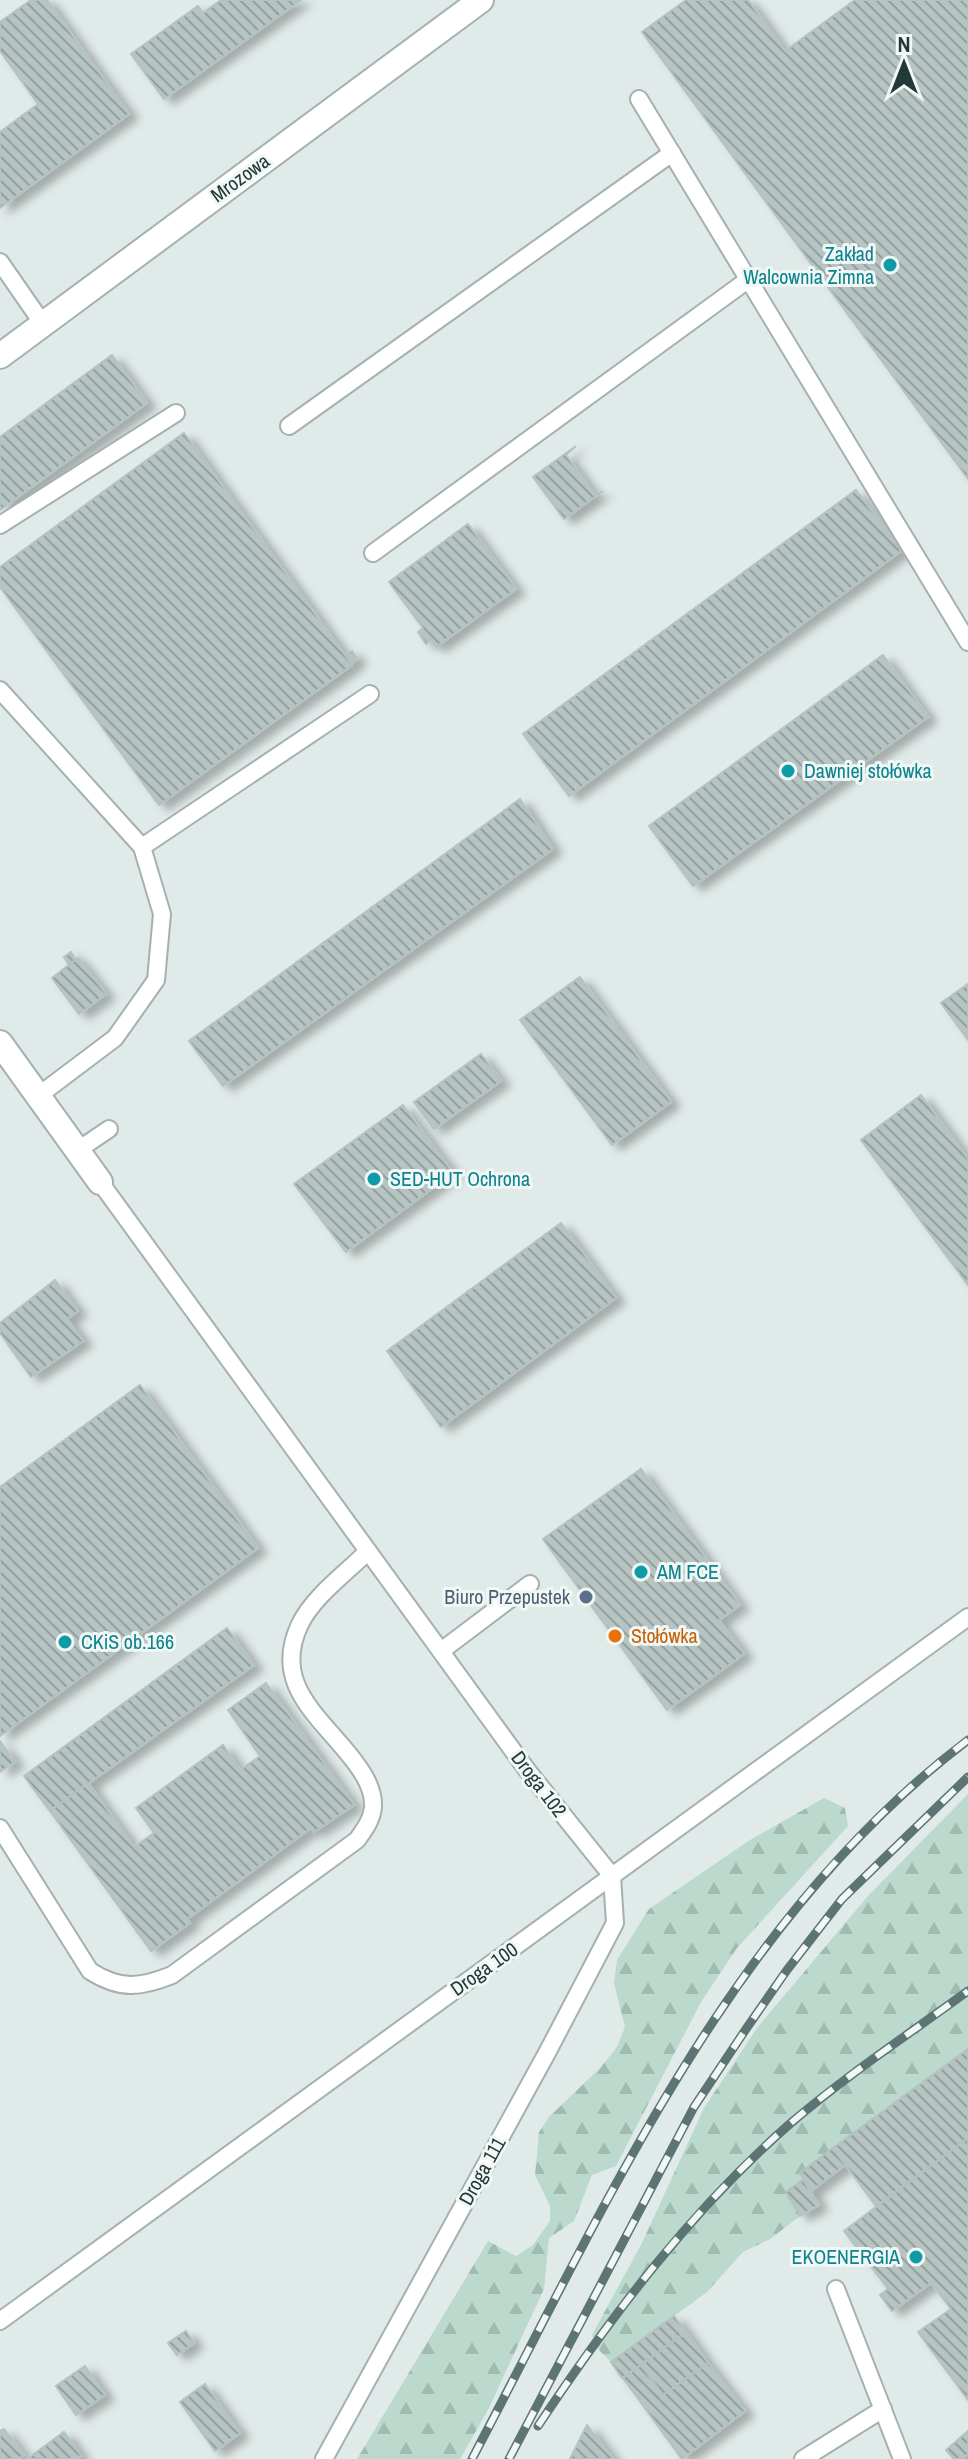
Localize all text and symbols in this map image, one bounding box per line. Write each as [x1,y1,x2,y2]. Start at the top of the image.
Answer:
north arrow [864,24,944,104]
text: N [897,29,911,59]
street label: Mrozowa [205,147,275,208]
place label: Zakład Walcownia Zimna [743,240,874,290]
marker: Zakład Walcownia Zimna [881,256,899,274]
place label: Dawniej stołówka [804,757,932,784]
marker: Dawniej stołówka [779,762,797,780]
place label: SED-HUT Ochrona [390,1165,530,1192]
marker: SED-HUT Ochrona [365,1170,383,1188]
place label: AM FCE [656,1558,719,1585]
marker: AM FCE [632,1563,650,1581]
place label: Biuro Przepustek [444,1583,571,1610]
marker: Biuro Przepustek [577,1588,595,1606]
place label: Stołówka [631,1622,698,1649]
marker: Stołówka [606,1627,624,1645]
place label: CKiS ob.166 [81,1628,174,1655]
marker: CKiS ob.166 [56,1633,74,1651]
street label: Droga 102 [506,1745,573,1822]
street label: Droga 100 [445,1936,523,2002]
street label: Droga 111 [452,2132,511,2210]
place label: EKOENERGIA [792,2243,900,2270]
marker: EKOENERGIA [907,2248,925,2266]

